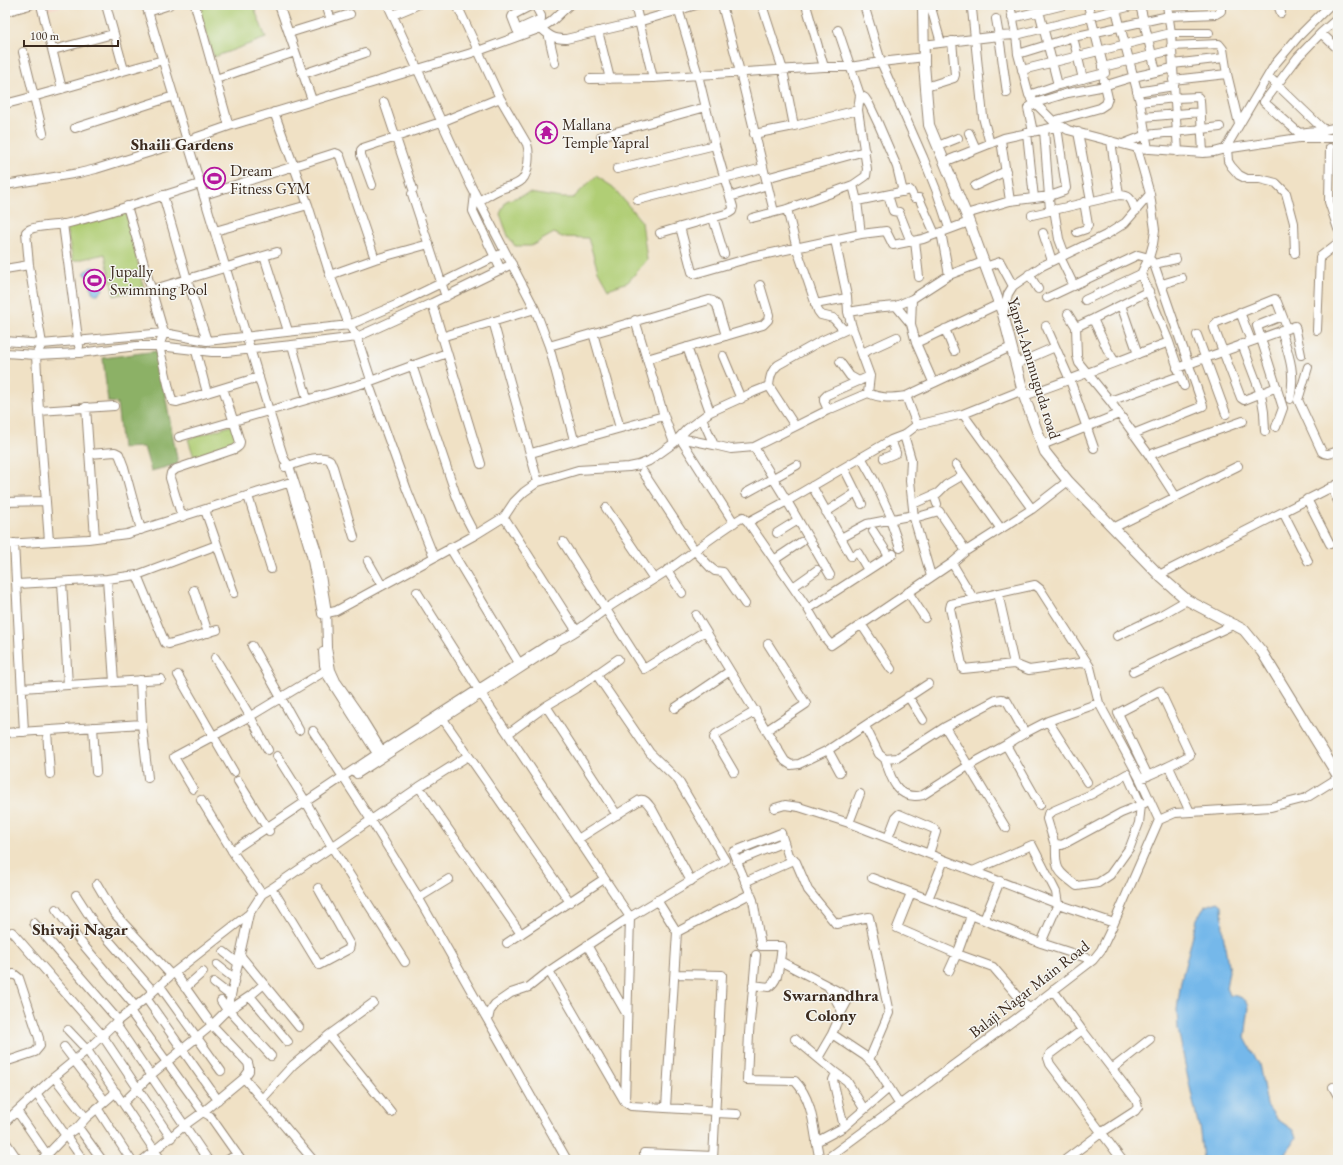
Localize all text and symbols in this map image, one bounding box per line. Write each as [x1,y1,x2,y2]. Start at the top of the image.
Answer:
scale bar [24,22,118,48]
text: 100 m [30,28,60,44]
place label: Mallana Temple Yapral [562,114,649,153]
temple icon: Mallana Temple Yapral [534,120,560,146]
district label: Shaili Gardens [131,133,233,155]
place label: Dream Fitness GYM [230,160,311,199]
sports icon: Dream Fitness GYM [202,166,228,192]
place label: Jupally Swimming Pool [108,261,207,300]
sports icon: Jupally Swimming Pool [81,267,107,293]
street label: Yapral-Ammuguda road [1002,295,1066,442]
district label: Shivaji Nagar [32,918,128,940]
street label: Balaji Nagar Main Road [965,935,1094,1043]
district label: Swarnandhra Colony [783,984,879,1026]

